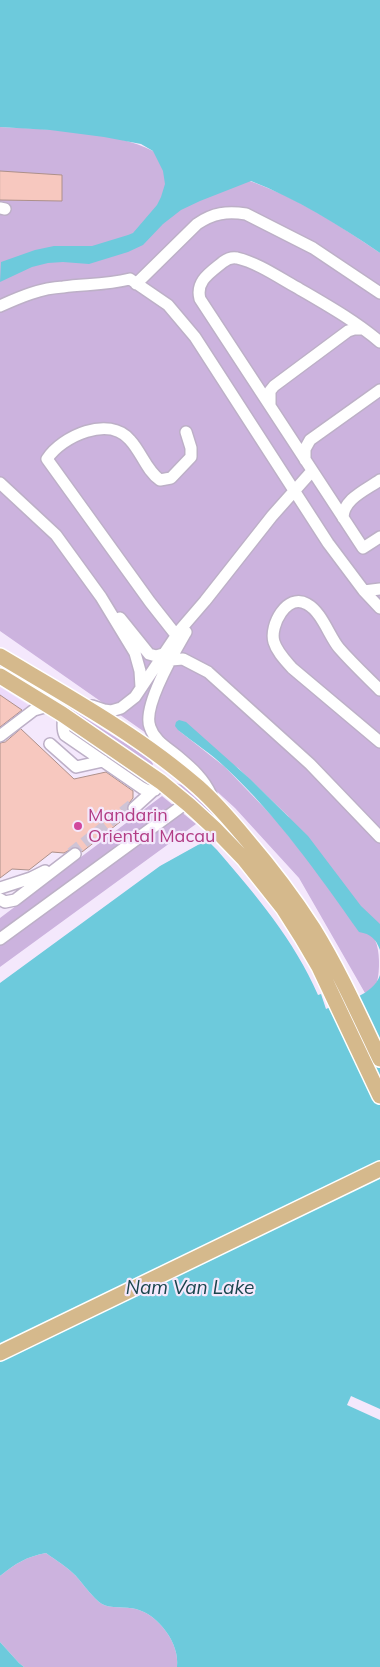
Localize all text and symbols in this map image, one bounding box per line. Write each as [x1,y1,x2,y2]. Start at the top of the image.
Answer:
place label: Mandarin Oriental Macau [88,805,215,848]
marker: Mandarin Oriental Macau [72,820,84,832]
water label: Nam Van Lake [126,1277,254,1299]

